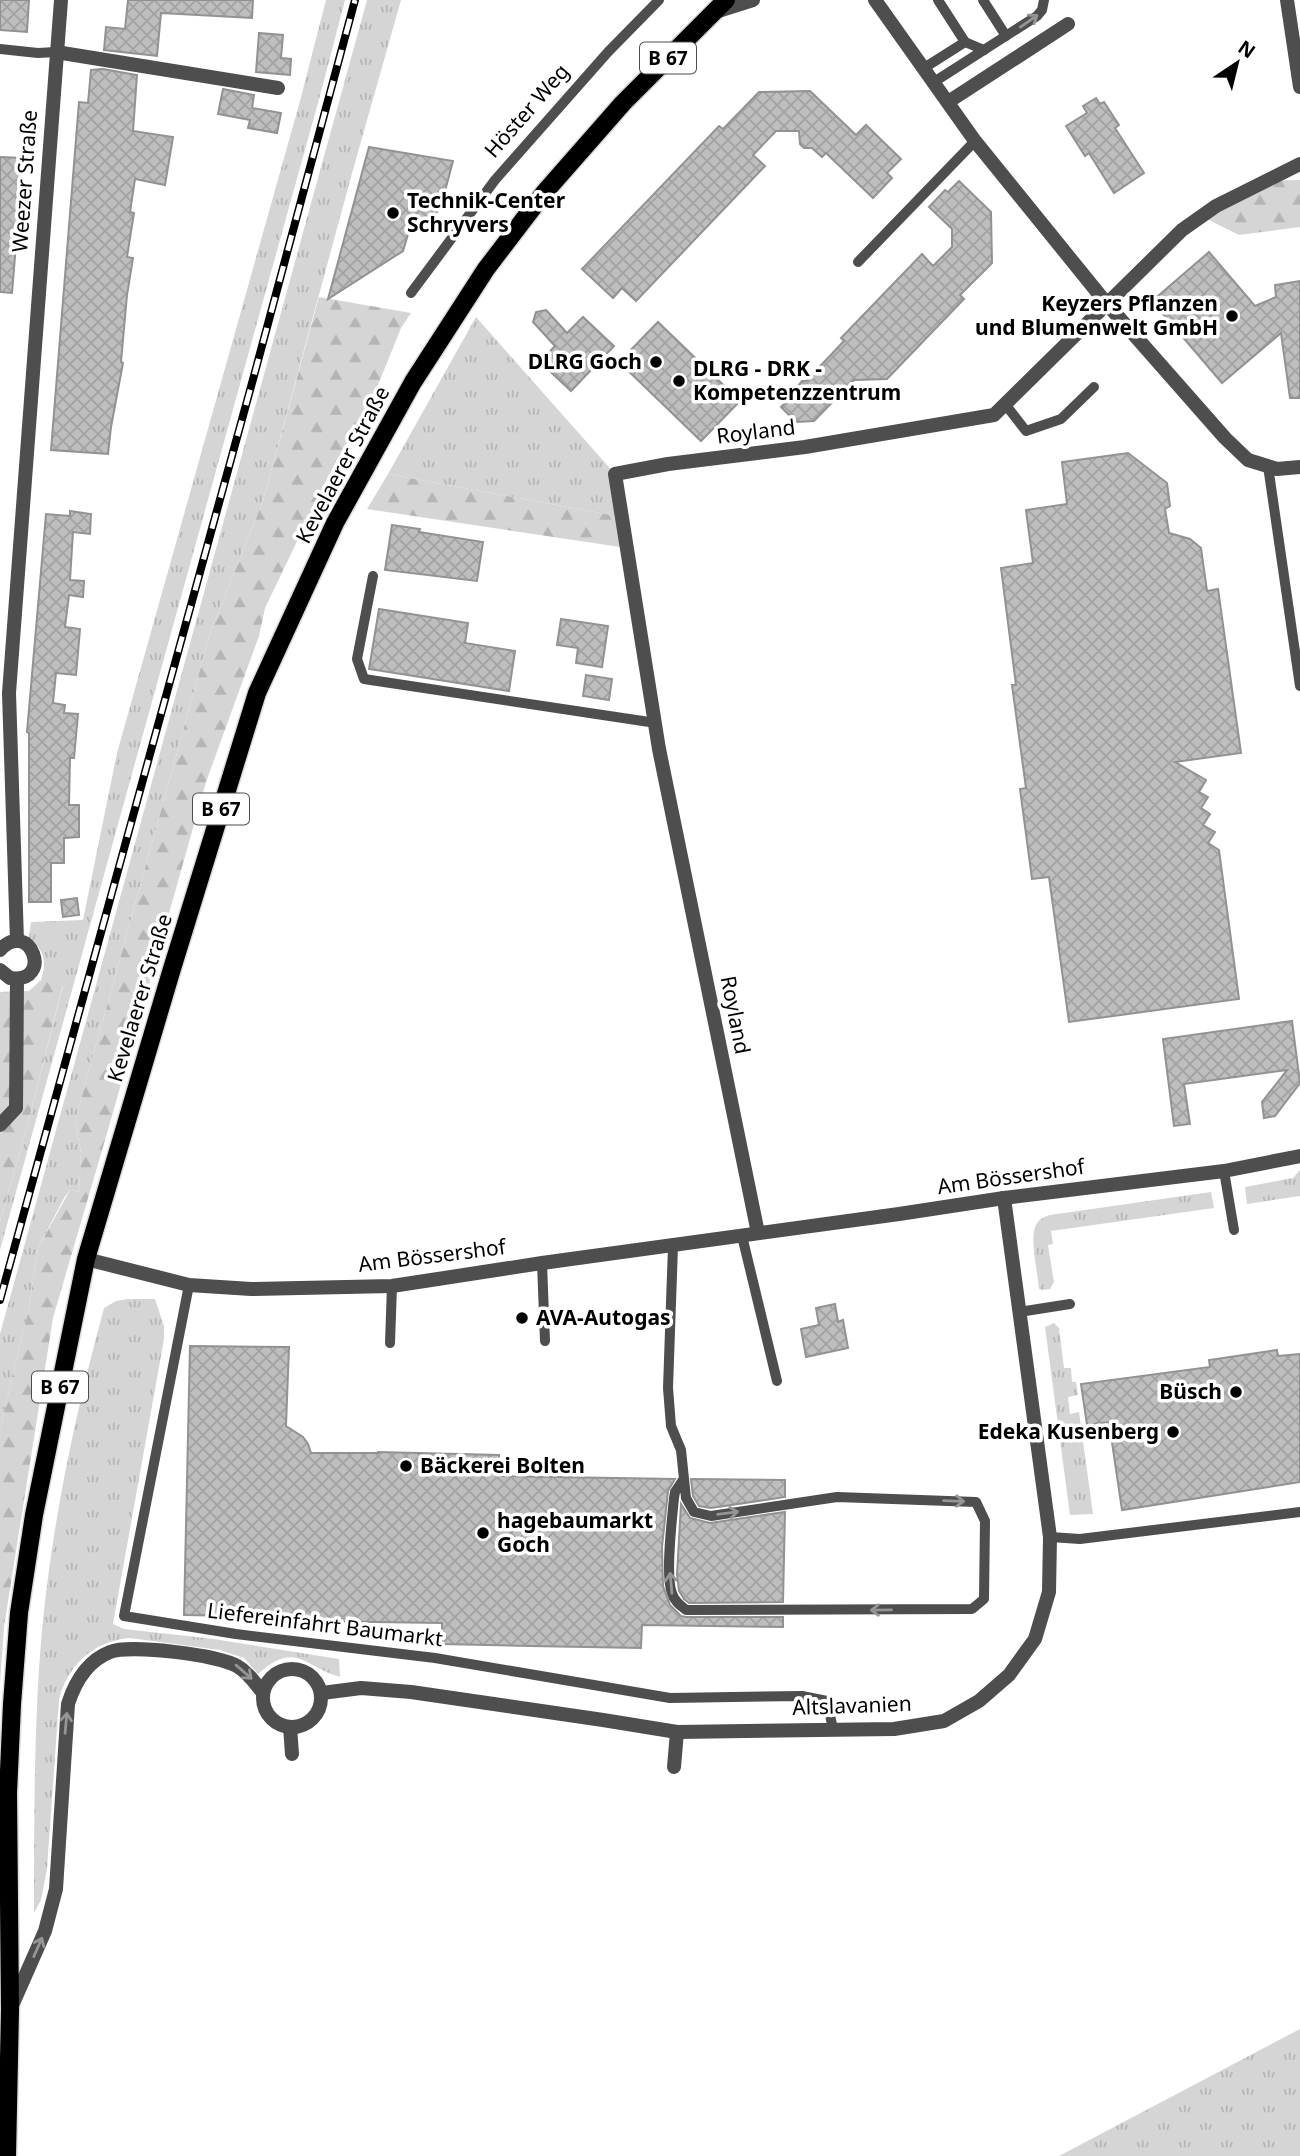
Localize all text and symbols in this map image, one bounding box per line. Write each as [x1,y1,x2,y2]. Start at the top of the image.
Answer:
one-way arrow [1019,14,1038,28]
north arrow [1202,28,1272,98]
text: N [1233,34,1261,64]
road number: B 67 [640,43,696,74]
street label: Höster Weg [478,57,575,163]
street label: Weezer Straße [5,109,43,253]
place label: Technik-Center Schryvers [407,186,566,238]
marker: Technik-Center Schryvers [385,205,401,221]
place label: Keyzers Pflanzen und Blumenwelt GmbH [975,289,1218,341]
marker: Keyzers Pflanzen und Blumenwelt GmbH [1224,308,1240,324]
place label: DLRG Goch [528,347,642,375]
marker: DLRG Goch [648,354,664,370]
place label: DLRG - DRK - Kompetenzzentrum [693,354,901,406]
marker: DLRG - DRK - Kompetenzzentrum [671,373,687,389]
street label: Kevelaerer Straße [289,381,395,548]
street label: Royland [715,412,797,450]
road number: B 67 [193,794,249,824]
street label: Kevelaerer Straße [100,910,178,1085]
street label: Royland [715,973,757,1056]
street label: Am Bössershof [935,1152,1088,1200]
street label: Am Bössershof [356,1232,509,1278]
place label: AVA-Autogas [536,1303,671,1331]
marker: AVA-Autogas [514,1310,530,1326]
road number: B 67 [32,1372,88,1402]
place label: Büsch [1159,1377,1222,1405]
marker: Büsch [1228,1384,1244,1400]
place label: Edeka Kusenberg [978,1417,1159,1445]
marker: Edeka Kusenberg [1165,1424,1181,1440]
place label: Bäckerei Bolten [420,1451,585,1479]
marker: Bäckerei Bolten [398,1458,414,1474]
one-way arrow [942,1495,965,1508]
place label: hagebaumarkt Goch [497,1506,653,1558]
one-way arrow [716,1506,738,1519]
marker: hagebaumarkt Goch [475,1525,491,1541]
one-way arrow [664,1572,677,1595]
street label: Liefereinfahrt Baumarkt [206,1596,445,1652]
one-way arrow [870,1604,893,1617]
one-way arrow [235,1664,253,1680]
street label: Altslavanien [792,1689,912,1721]
one-way arrow [60,1712,73,1735]
one-way arrow [32,1937,45,1958]

